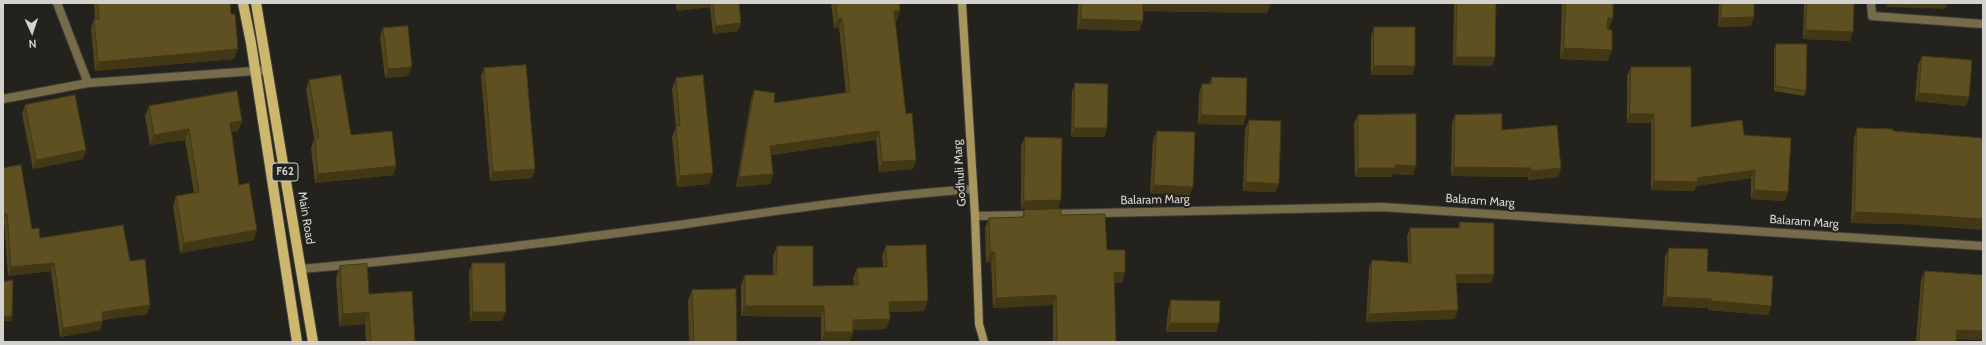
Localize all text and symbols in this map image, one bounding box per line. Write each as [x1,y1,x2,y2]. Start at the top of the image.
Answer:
north arrow [12,12,52,52]
text: N [28,37,37,51]
street label: Godhuli Marg [950,139,970,207]
road number: F62 [272,163,298,181]
street label: Main Road [295,190,317,246]
street label: Balaram Marg [1445,191,1515,211]
street label: Balaram Marg [1120,192,1190,208]
street label: Balaram Marg [1769,212,1839,232]

